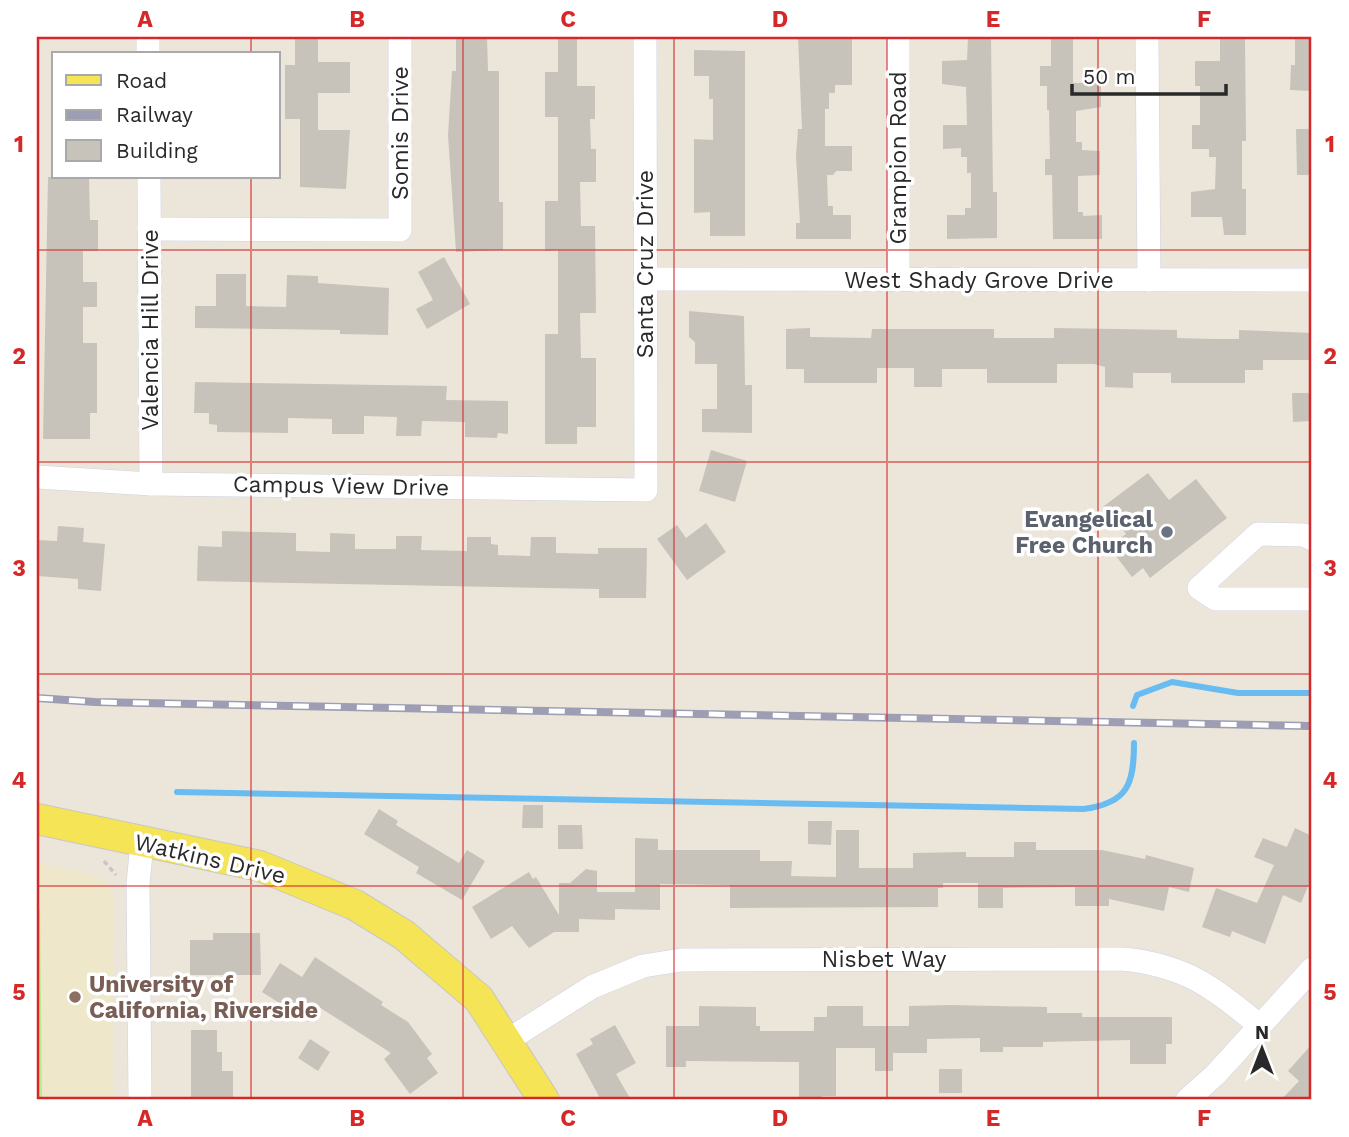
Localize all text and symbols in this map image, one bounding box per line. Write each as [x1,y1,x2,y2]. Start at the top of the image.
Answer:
text: A [137,6,153,33]
text: B [349,6,365,33]
text: C [560,6,576,33]
text: D [772,6,788,33]
text: E [986,6,1000,33]
text: F [1197,6,1211,33]
legend [52,52,280,178]
scale bar [1072,52,1226,96]
text: 50 m [1083,64,1135,89]
street label: Somis Drive [387,66,414,200]
text: Road [116,68,167,93]
street label: Grampion Road [885,71,912,245]
text: Railway [116,102,193,127]
text: 1 [14,131,24,158]
text: 1 [1325,131,1335,158]
text: Building [116,138,198,163]
street label: Santa Cruz Drive [632,170,659,358]
street label: Valencia Hill Drive [137,229,164,431]
street label: West Shady Grove Drive [844,267,1114,294]
text: 2 [12,343,26,370]
text: 2 [1323,343,1337,370]
street label: Campus View Drive [233,471,449,501]
place label: Evangelical Free Church [1015,506,1153,559]
marker: Evangelical Free Church [1159,524,1175,540]
text: 3 [12,555,26,582]
text: 3 [1323,555,1337,582]
text: 4 [12,767,27,794]
text: 4 [1323,767,1338,794]
street label: Watkins Drive [132,829,288,889]
street label: Nisbet Way [822,946,947,973]
place label: University of California, Riverside [89,971,318,1024]
text: 5 [12,979,26,1006]
text: 5 [1323,979,1337,1006]
marker: University of California, Riverside [67,989,83,1005]
north arrow [1226,1014,1296,1084]
text: N [1255,1021,1269,1044]
text: A [137,1105,153,1132]
text: B [349,1105,365,1132]
text: C [560,1105,576,1132]
text: D [772,1105,788,1132]
text: E [986,1105,1000,1132]
text: F [1197,1105,1211,1132]

